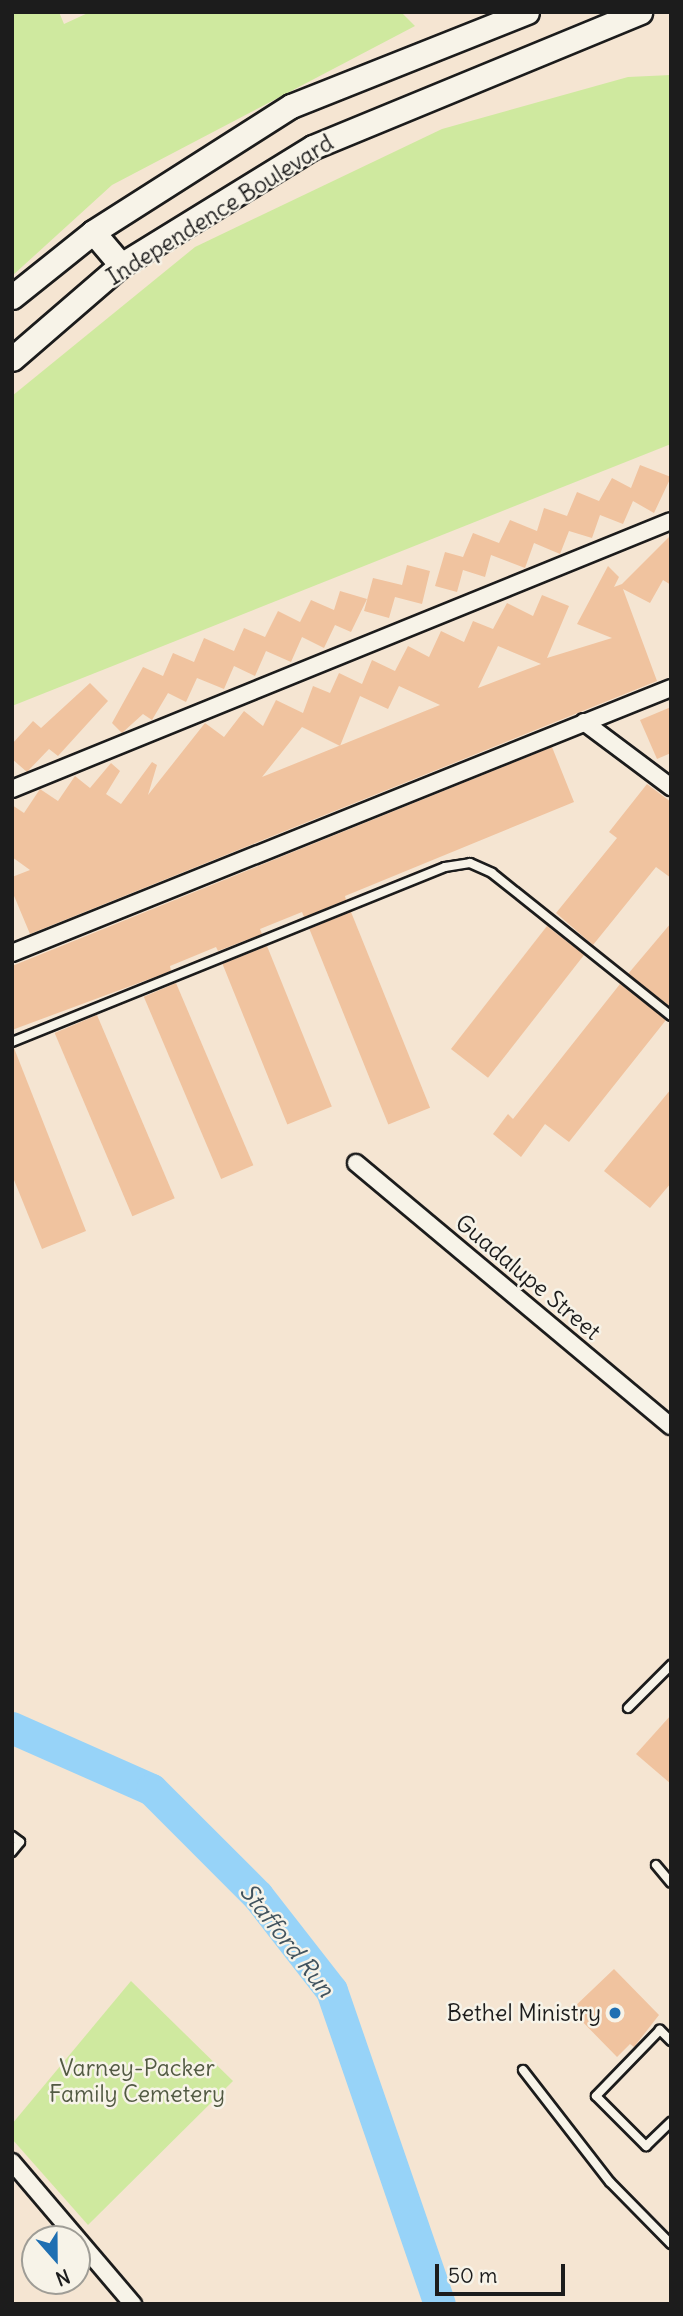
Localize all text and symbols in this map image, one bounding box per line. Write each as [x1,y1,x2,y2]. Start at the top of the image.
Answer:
street label: Independence Boulevard [102,129,338,291]
street label: Guadalupe Street [450,1208,606,1346]
water label: Stafford Run [234,1878,340,2002]
place label: Bethel Ministry [447,1999,601,2027]
marker: Bethel Ministry [607,2005,623,2021]
park label: Varney-Packer Family Cemetery [49,2054,225,2108]
north arrow [21,2225,91,2295]
scale bar [438,2250,568,2294]
text: 50 m [448,2262,497,2289]
text: N [52,2264,73,2291]

